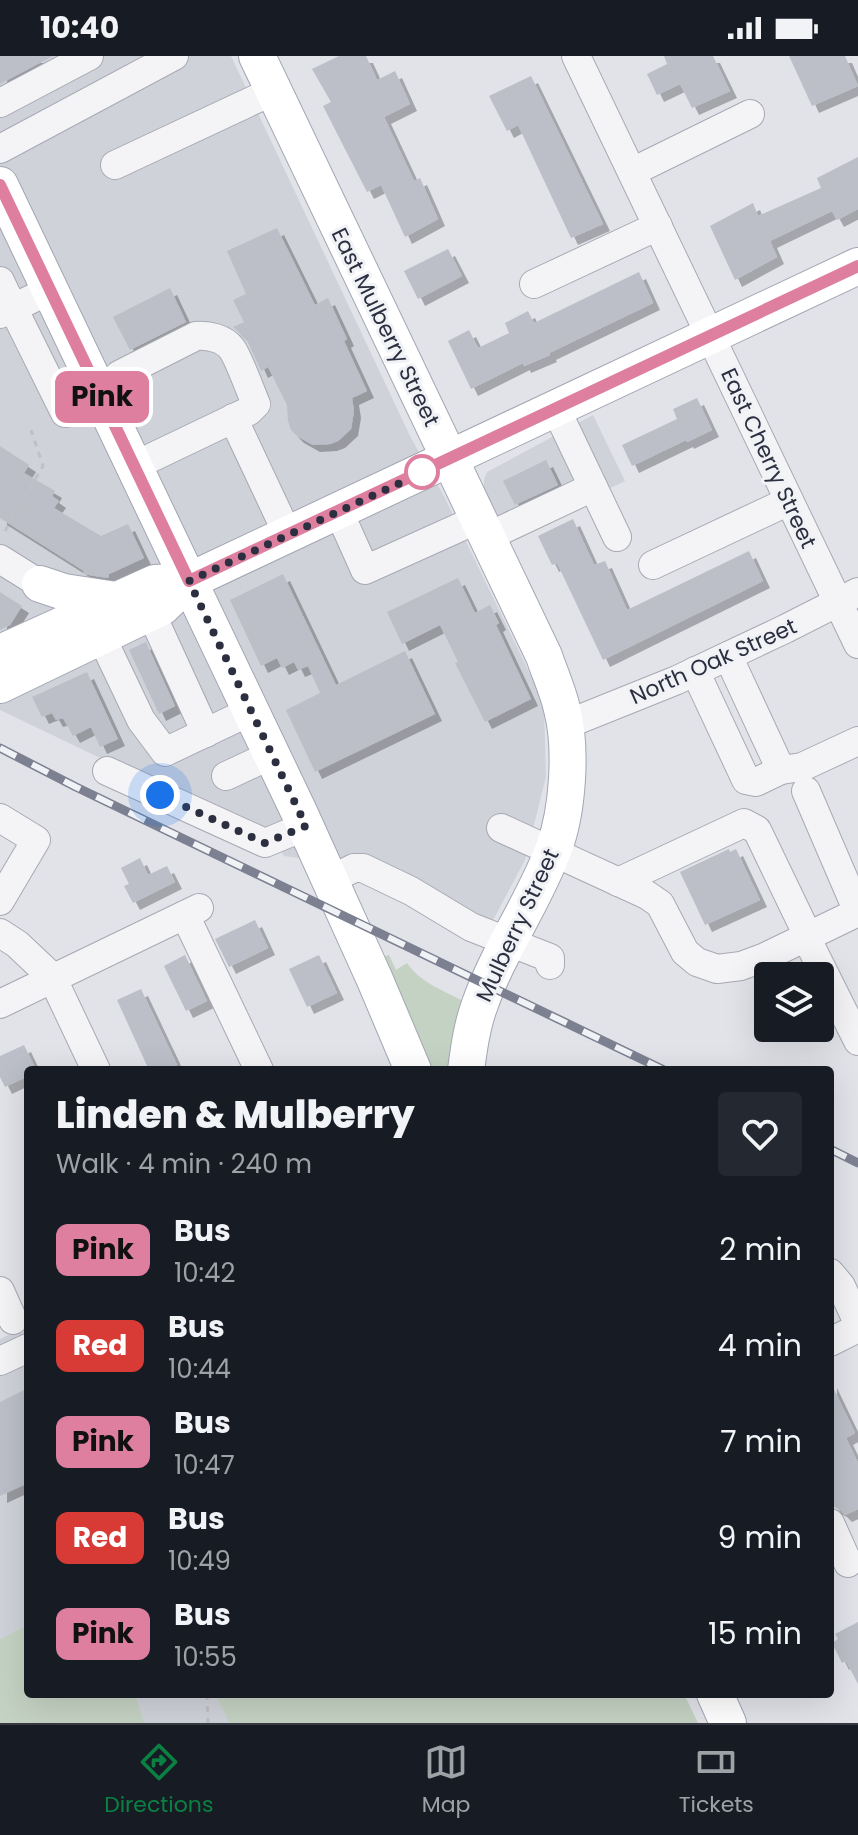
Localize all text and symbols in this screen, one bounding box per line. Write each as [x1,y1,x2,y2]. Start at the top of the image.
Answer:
text: 10:40 [40,6,119,49]
street label: East Mulberry Street [324,223,447,432]
street label: East Cherry Street [713,363,824,553]
line badge: Pink [46,371,158,423]
text: Pink [71,377,133,416]
unlabelled marker [405,455,439,489]
street label: North Oak Street [625,611,801,712]
your location [140,775,180,815]
street label: Mulberry Street [468,843,567,1007]
map controls [754,962,834,1042]
button: layers [754,962,834,1042]
text: Linden & Mulberry [56,1088,415,1141]
button: heart [718,1092,802,1176]
text: Walk · 4 min · 240 m [56,1146,312,1182]
text: Bus [174,1209,231,1252]
text: 2 min [719,1228,802,1271]
text: Pink [72,1230,134,1269]
text: 10:42 [174,1255,235,1291]
text: Bus [168,1305,225,1348]
text: 4 min [718,1324,802,1367]
text: Red [73,1326,127,1365]
text: 10:44 [168,1351,231,1387]
text: Bus [174,1401,231,1444]
text: 7 min [720,1420,802,1463]
text: Pink [72,1422,134,1461]
text: 10:47 [174,1447,235,1483]
text: Bus [168,1497,225,1540]
text: 9 min [718,1516,802,1559]
text: Red [73,1518,127,1557]
text: 10:49 [168,1543,231,1579]
text: Bus [174,1593,231,1636]
text: 15 min [708,1612,802,1655]
text: Pink [72,1614,134,1653]
text: 10:55 [174,1639,237,1675]
tab: Directions [104,1740,213,1821]
tab: Map [422,1740,470,1821]
tab: Tickets [679,1740,754,1821]

